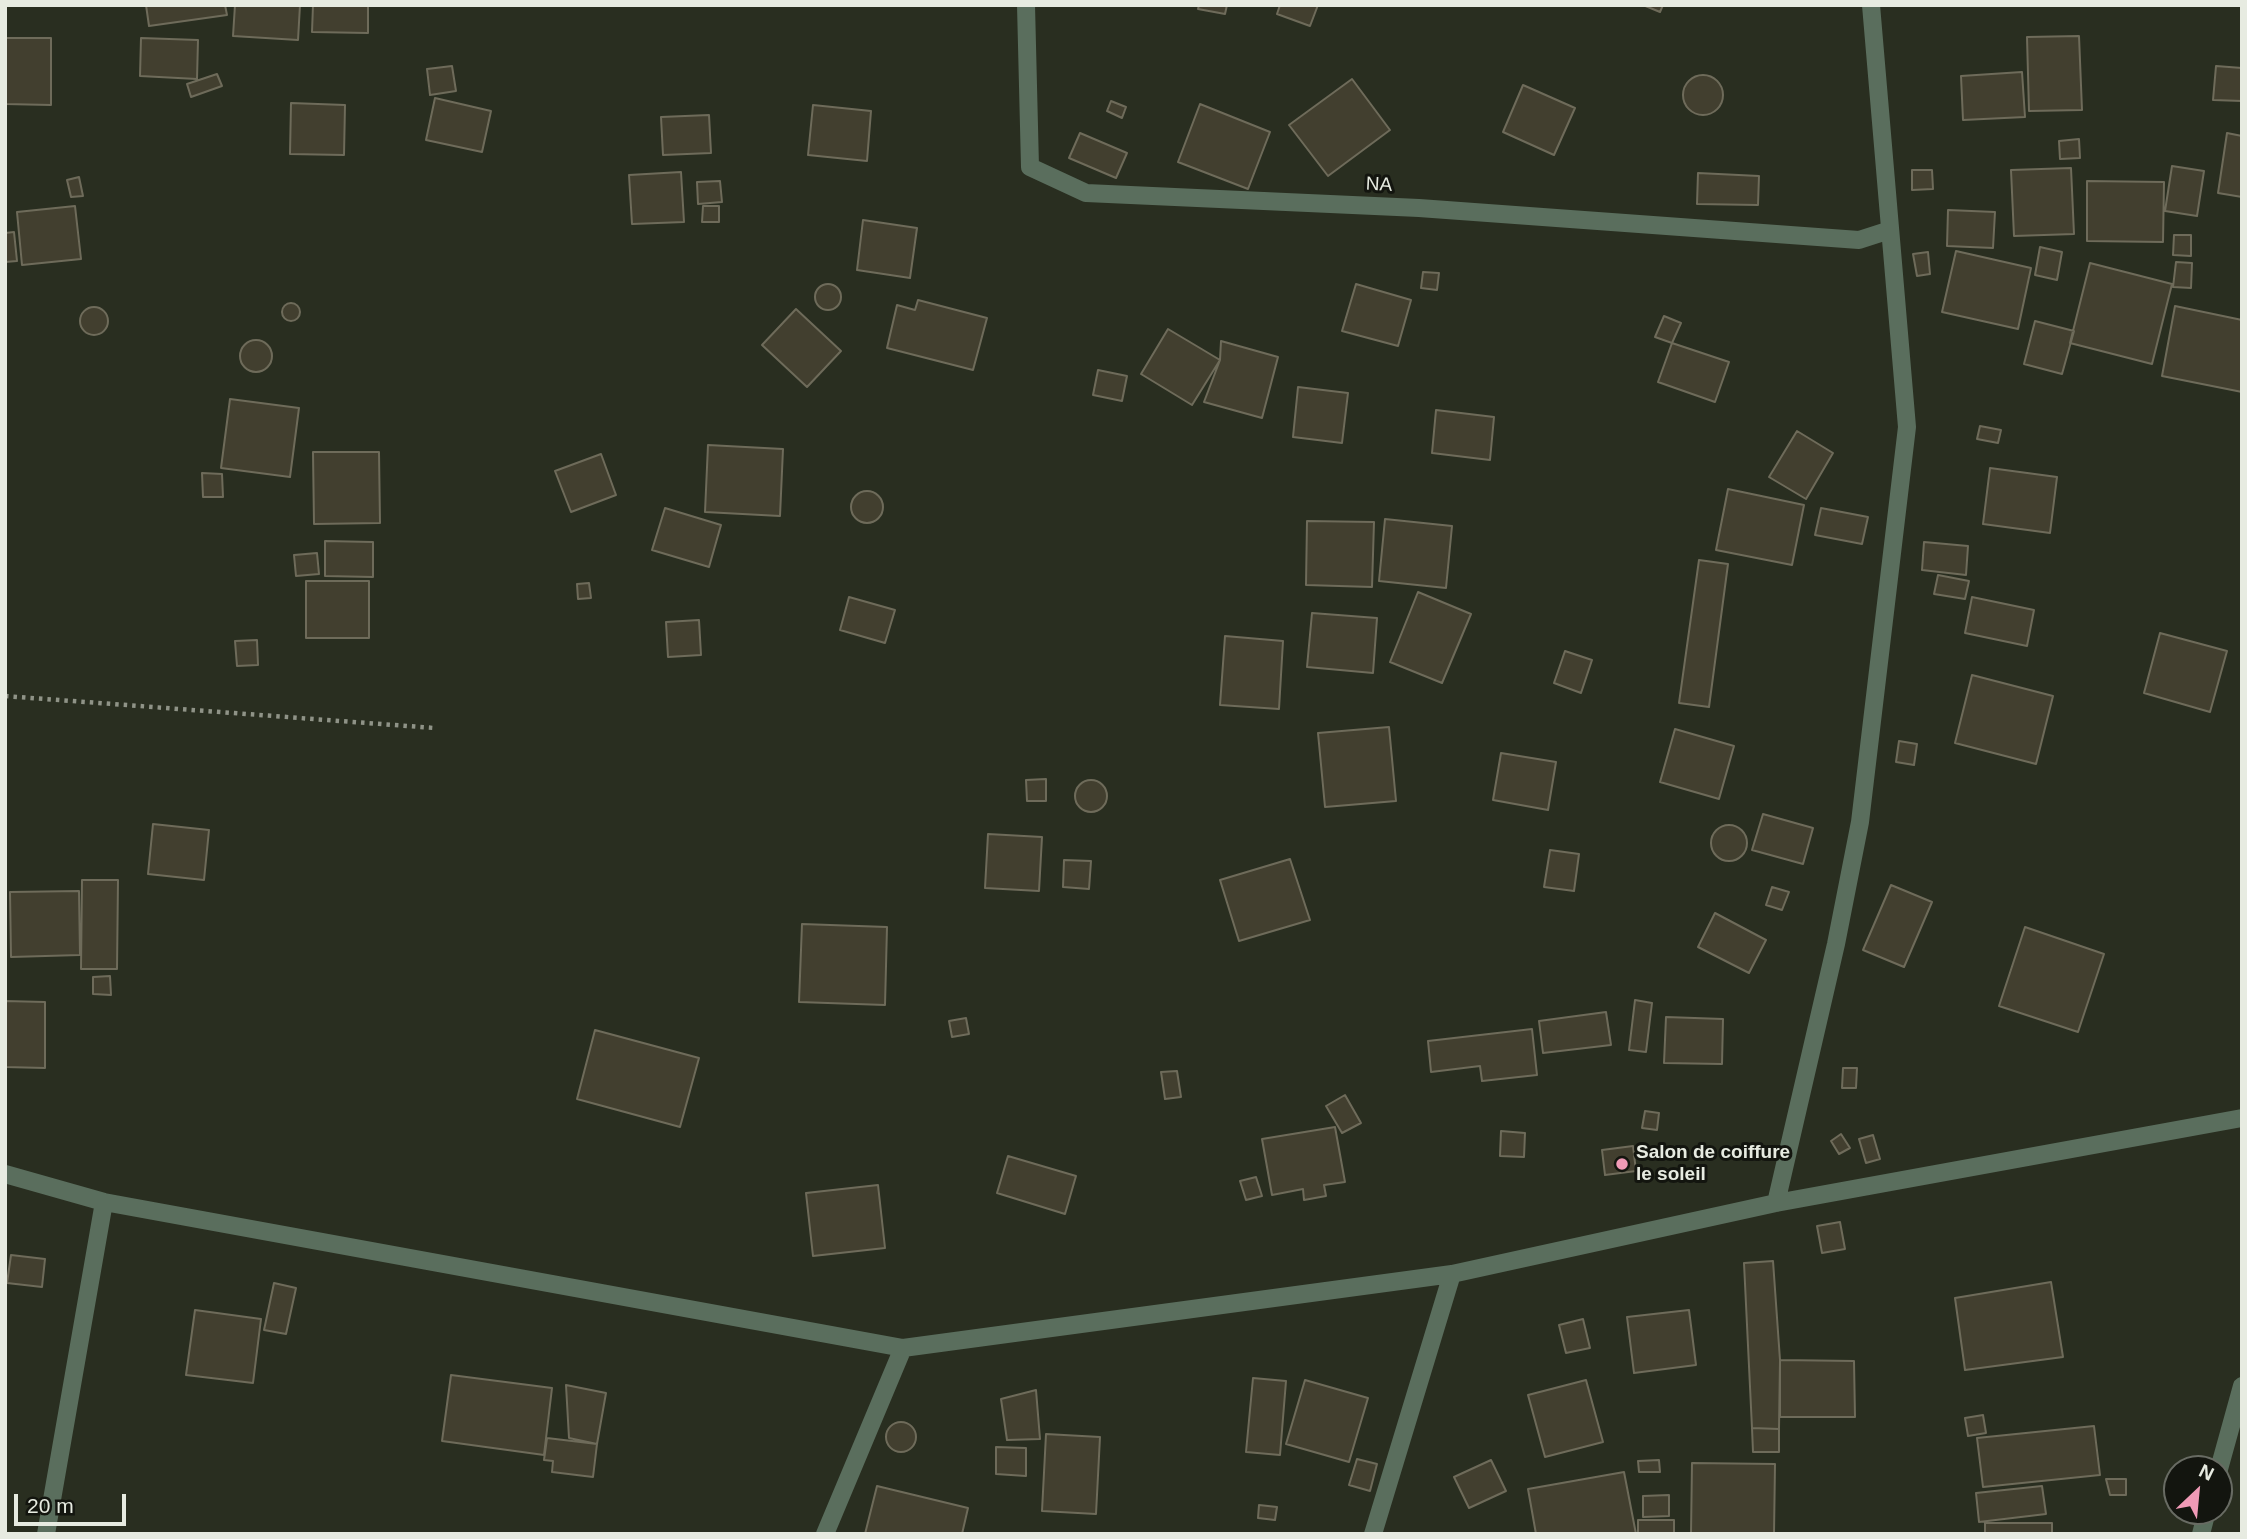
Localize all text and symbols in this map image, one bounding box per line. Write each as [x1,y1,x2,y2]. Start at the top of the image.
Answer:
street label: NA [1365,173,1393,197]
place label: Salon de coiffure le soleil [1636,1142,1790,1186]
marker: Salon de coiffure le soleil [1614,1156,1630,1172]
north arrow [2163,1455,2233,1525]
text: N [2196,1460,2217,1485]
scale bar [18,1480,130,1524]
text: 20 m [27,1494,74,1517]

